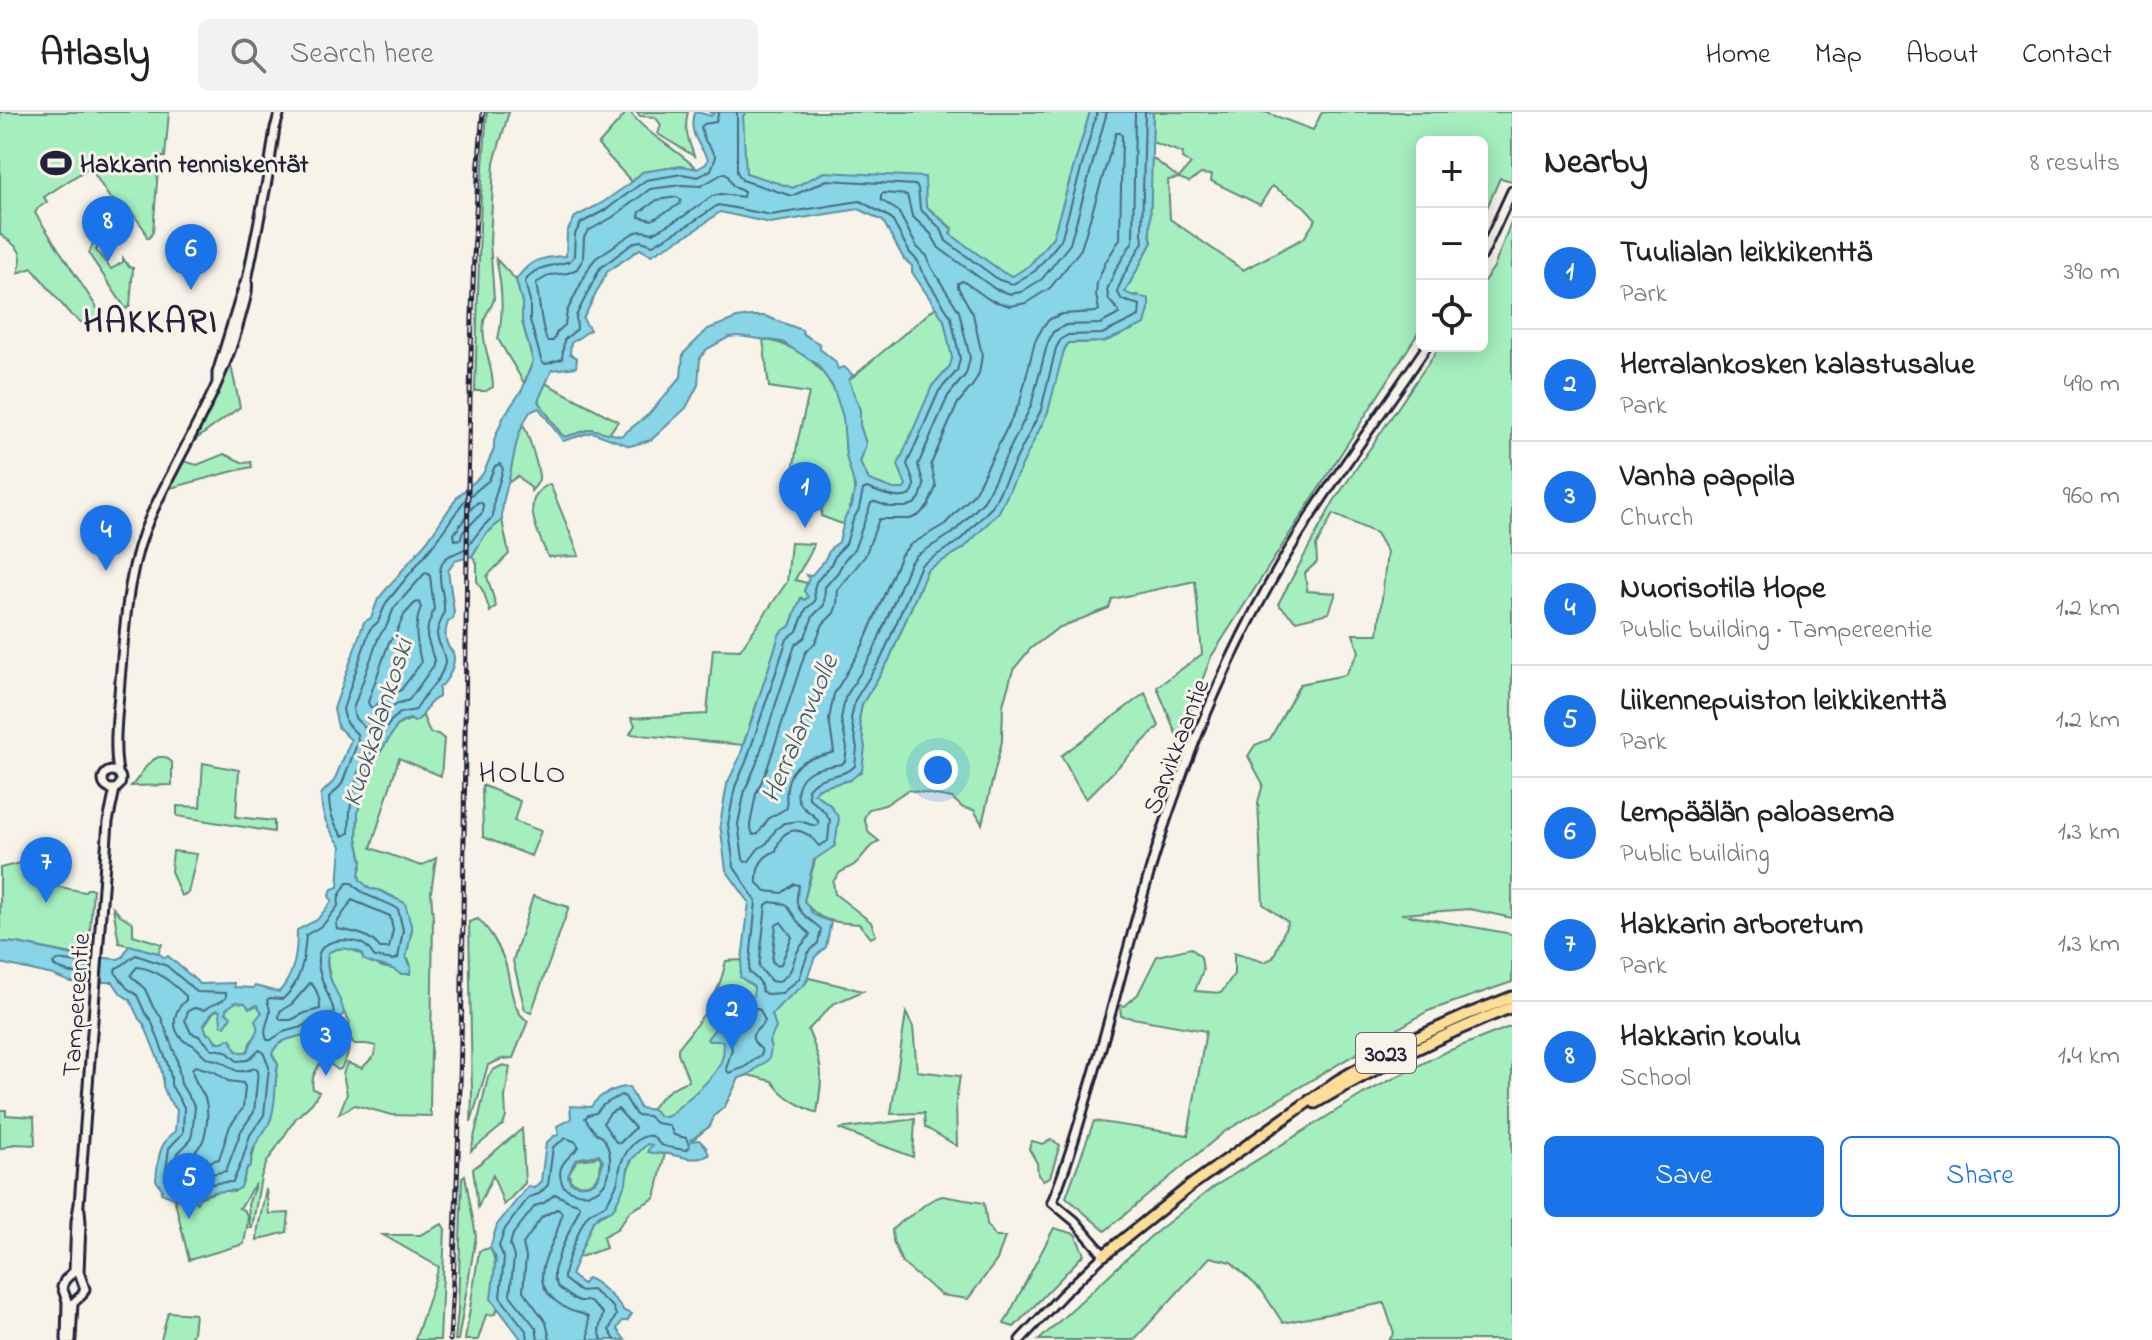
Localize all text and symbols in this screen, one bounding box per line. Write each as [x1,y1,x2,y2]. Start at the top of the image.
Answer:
search box [198,19,758,91]
text: Atlasly [40,27,150,83]
icon: search [226,33,270,77]
text: Search here [290,33,434,77]
text: Home [1705,35,1771,76]
text: Map [1815,35,1862,76]
text: About [1906,35,1978,76]
text: Contact [2022,35,2112,76]
map controls [1416,136,1488,352]
button: + [1416,136,1488,208]
text: Nearby [1544,139,1648,189]
text: 8 results [2030,145,2120,183]
sports icon: Hakkarin tenniskentät [39,146,73,180]
place label: Hakkarin tenniskentät [80,147,309,185]
pin: 8 [82,196,134,262]
button: − [1416,208,1488,280]
pin: 6 [165,224,217,290]
text: Tuulialan leikkikenttä [1620,232,1872,276]
text: 1 [1566,254,1574,292]
text: 390 m [2064,254,2120,292]
text: Park [1620,276,1667,314]
button: locate [1416,280,1488,352]
district label: HAKKARI [83,299,219,349]
text: Herralankosken kalastusalue [1620,344,1975,388]
text: 2 [1564,366,1576,404]
text: 490 m [2064,366,2120,404]
text: Park [1620,388,1667,426]
text: Vanha pappila [1620,456,1795,500]
pin: 1 [779,462,831,528]
text: 3 [1565,478,1575,516]
text: 960 m [2063,478,2120,516]
text: Church [1620,500,1693,538]
pin: 4 [80,505,132,571]
text: Nuorisotila Hope [1620,568,1826,612]
text: 4 [1565,590,1575,628]
text: 1.2 km [2055,590,2120,628]
text: Public building · Tampereentie [1620,612,1932,650]
water label: Kuokkalankoski [333,631,427,813]
water label: Herralanvuolle [752,648,851,810]
street label: Sarvikkaantie [1135,674,1221,820]
text: Liikennepuiston leikkikenttä [1620,680,1946,724]
text: 5 [1563,702,1577,740]
text: 1.2 km [2055,702,2120,740]
text: Park [1620,724,1667,762]
your location [918,750,958,790]
district label: HOLLO [478,753,568,797]
text: Lempäälän paloasema [1620,792,1895,836]
text: 6 [1564,814,1576,852]
text: 1.3 km [2058,814,2120,852]
text: Public building [1620,836,1770,874]
pin: 7 [20,837,72,903]
text: Hakkarin arboretum [1620,904,1863,948]
text: 7 [1565,926,1575,964]
text: 1.3 km [2058,926,2120,964]
street label: Tampereentie [54,932,102,1078]
text: Park [1620,948,1667,986]
pin: 2 [706,984,758,1050]
pin: 3 [300,1010,352,1076]
text: Hakkarin koulu [1620,1016,1801,1060]
road number: 3023 [1356,1033,1416,1073]
text: 8 [1565,1038,1575,1076]
text: 1.4 km [2058,1038,2120,1076]
text: School [1620,1060,1691,1098]
button: Save [1544,1136,1824,1217]
button: Share [1840,1136,2120,1217]
pin: 5 [163,1153,215,1219]

